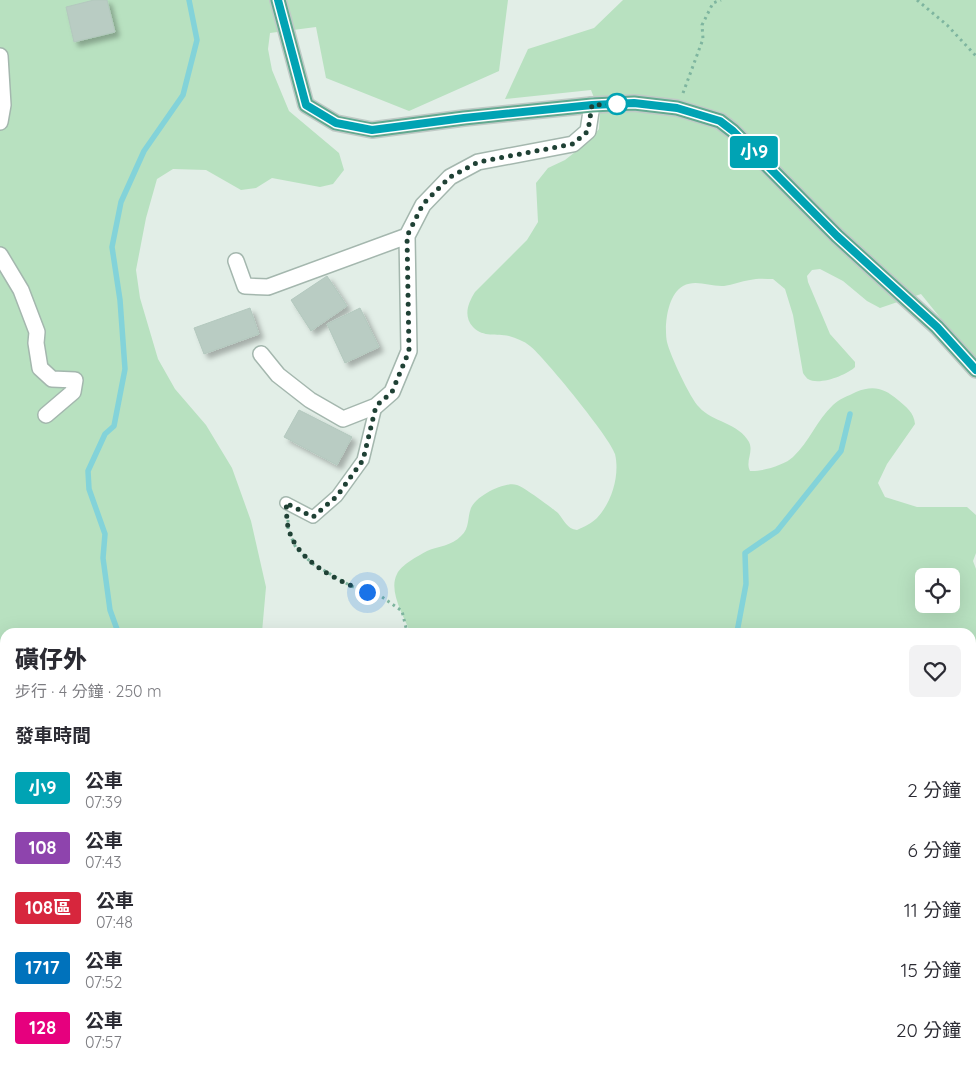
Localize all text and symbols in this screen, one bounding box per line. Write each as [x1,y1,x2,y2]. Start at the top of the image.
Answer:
unlabelled marker [606,93,628,115]
line badge: 小9 [732,136,776,168]
text: 小9 [740,140,768,163]
map controls [915,568,960,613]
button: locate [915,568,960,613]
your location [355,580,380,605]
text: 磺仔外 [15,644,87,674]
button: heart [909,645,961,697]
text: 步行 · 4 分鐘 · 250 m [15,681,162,701]
text: 發車時間 [15,723,91,747]
text: 公車 [85,768,123,792]
text: 小9 [28,776,57,799]
text: 2 分鐘 [907,778,961,802]
text: 07:39 [85,792,122,812]
text: 公車 [85,828,123,852]
text: 108 [29,836,56,859]
text: 6 分鐘 [908,838,961,862]
text: 07:43 [85,852,122,872]
text: 公車 [96,888,134,912]
text: 108區 [25,896,71,919]
text: 11 分鐘 [904,898,961,922]
text: 07:48 [96,912,133,932]
text: 公車 [85,948,123,972]
text: 1717 [25,956,60,979]
text: 15 分鐘 [900,958,961,982]
text: 07:52 [85,972,122,992]
text: 公車 [85,1008,123,1032]
text: 128 [29,1016,56,1039]
text: 20 分鐘 [896,1018,961,1042]
text: 07:57 [85,1032,122,1052]

